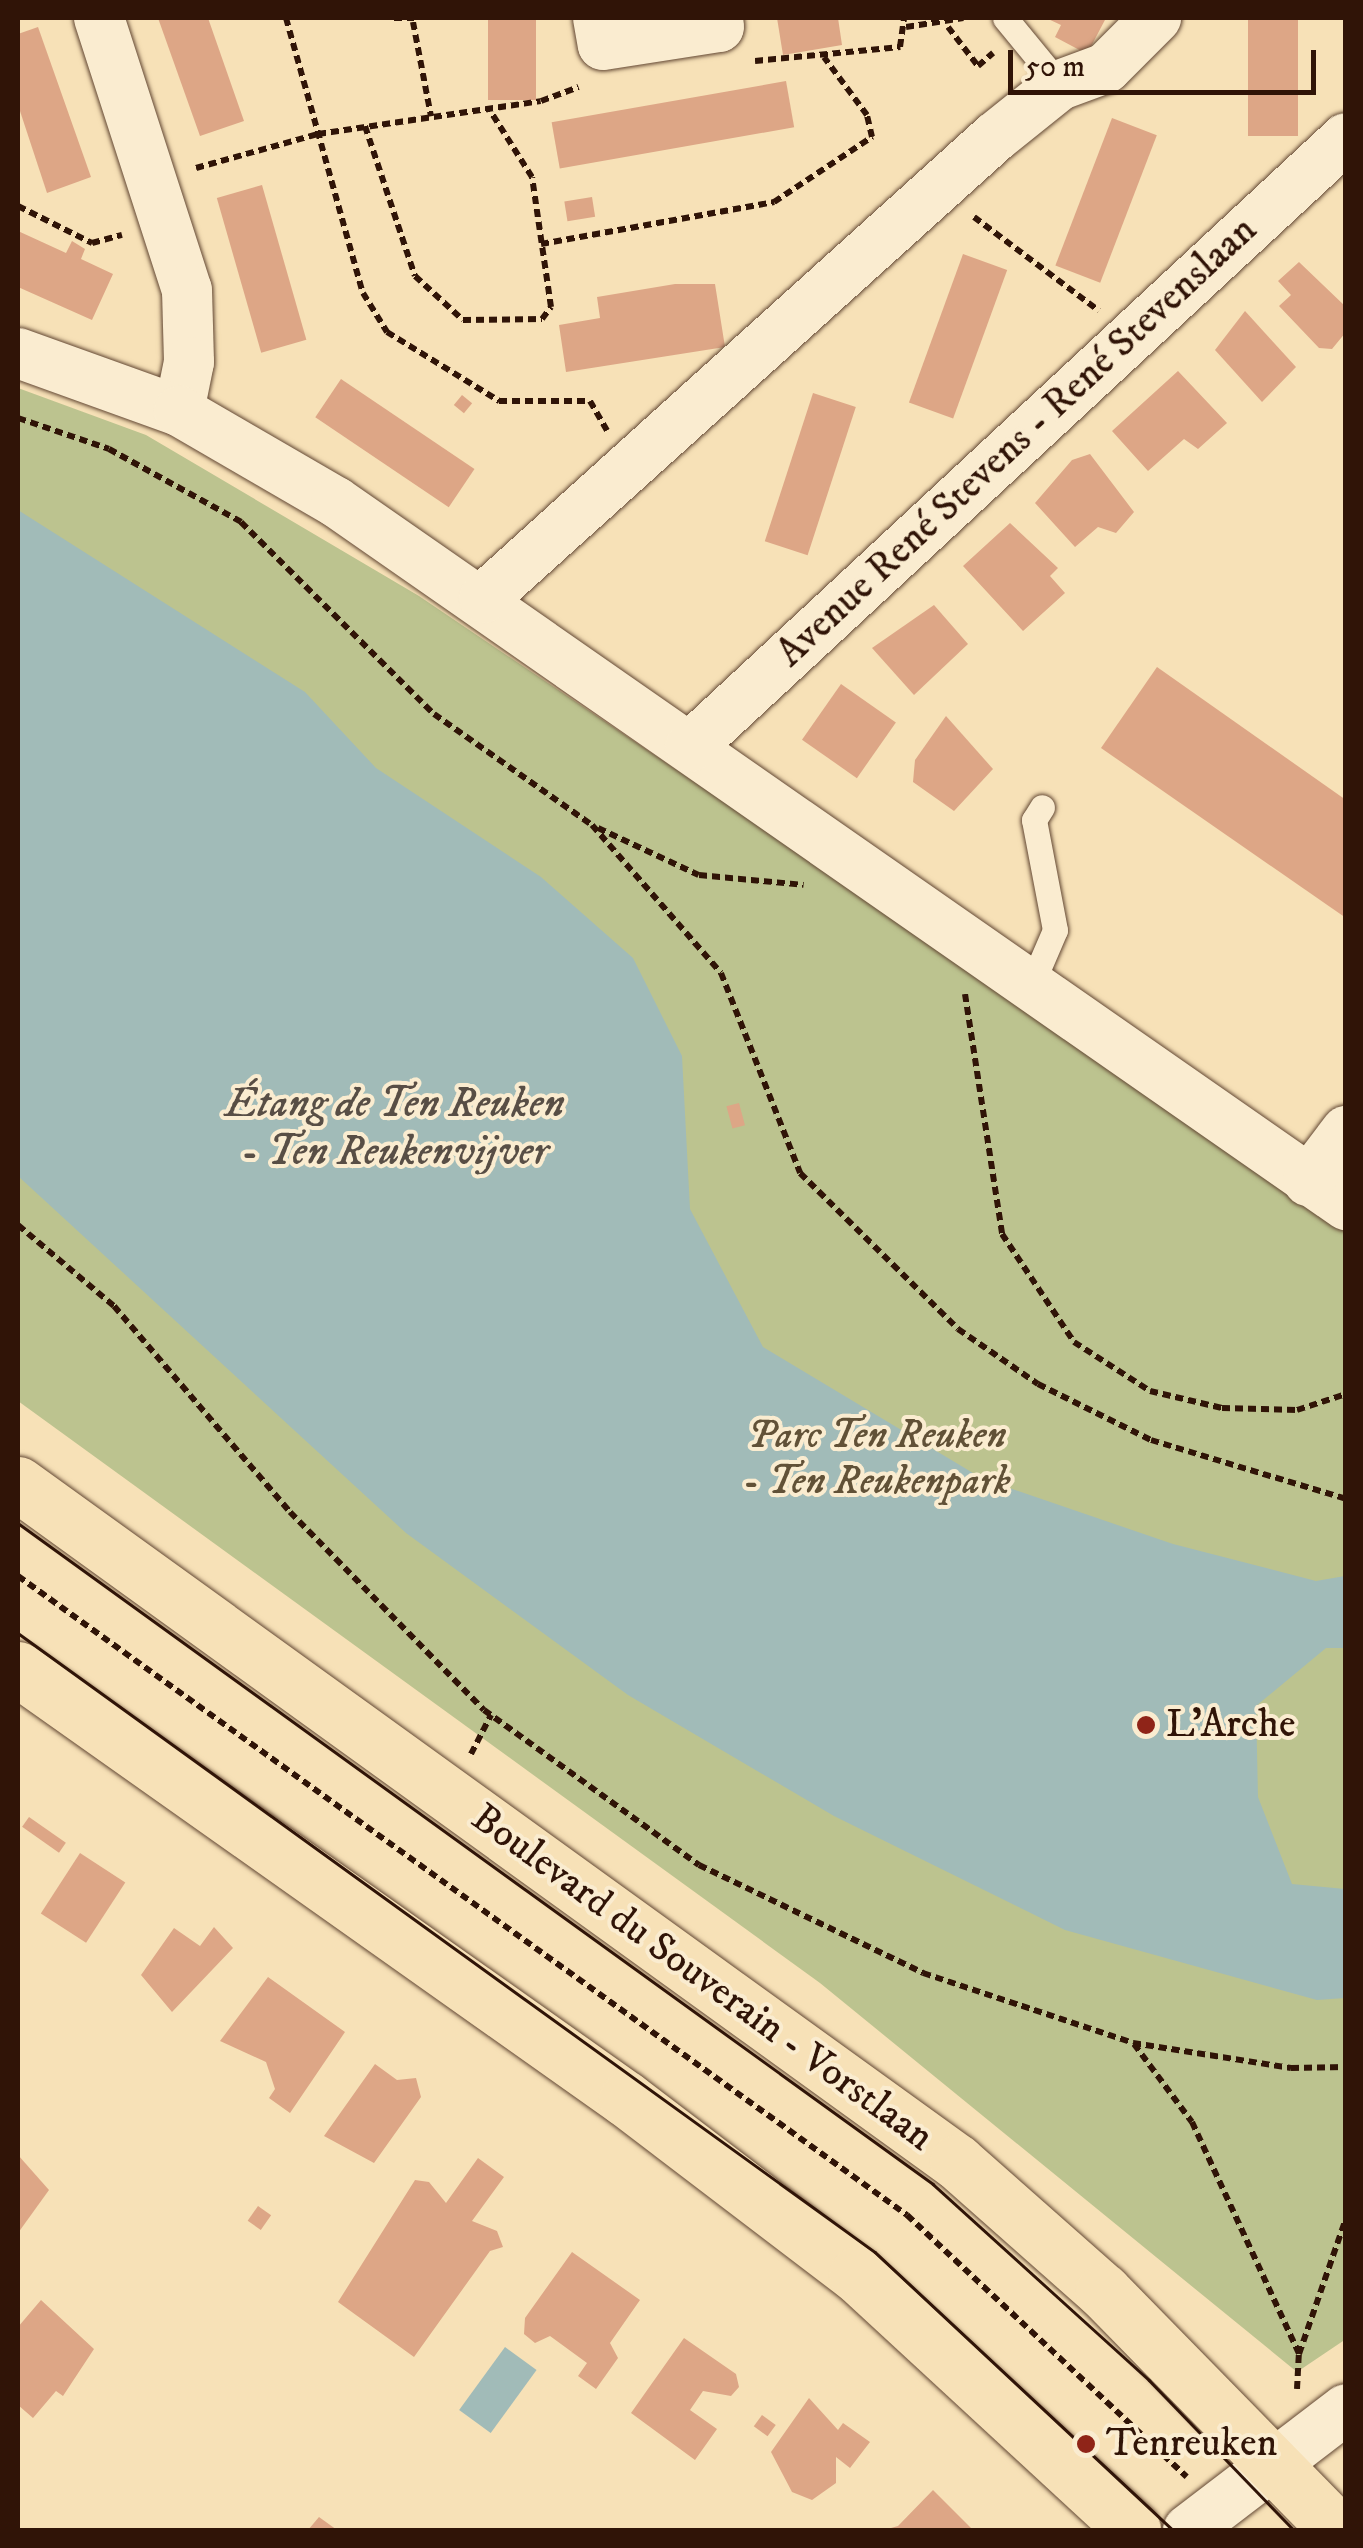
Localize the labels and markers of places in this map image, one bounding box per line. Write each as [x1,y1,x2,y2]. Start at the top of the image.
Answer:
place label: L'Arche [1166,1701,1295,1749]
marker: L'Arche [1135,1714,1157,1736]
place label: Tenreuken [1106,2420,1277,2468]
marker: Tenreuken [1075,2433,1097,2455]

